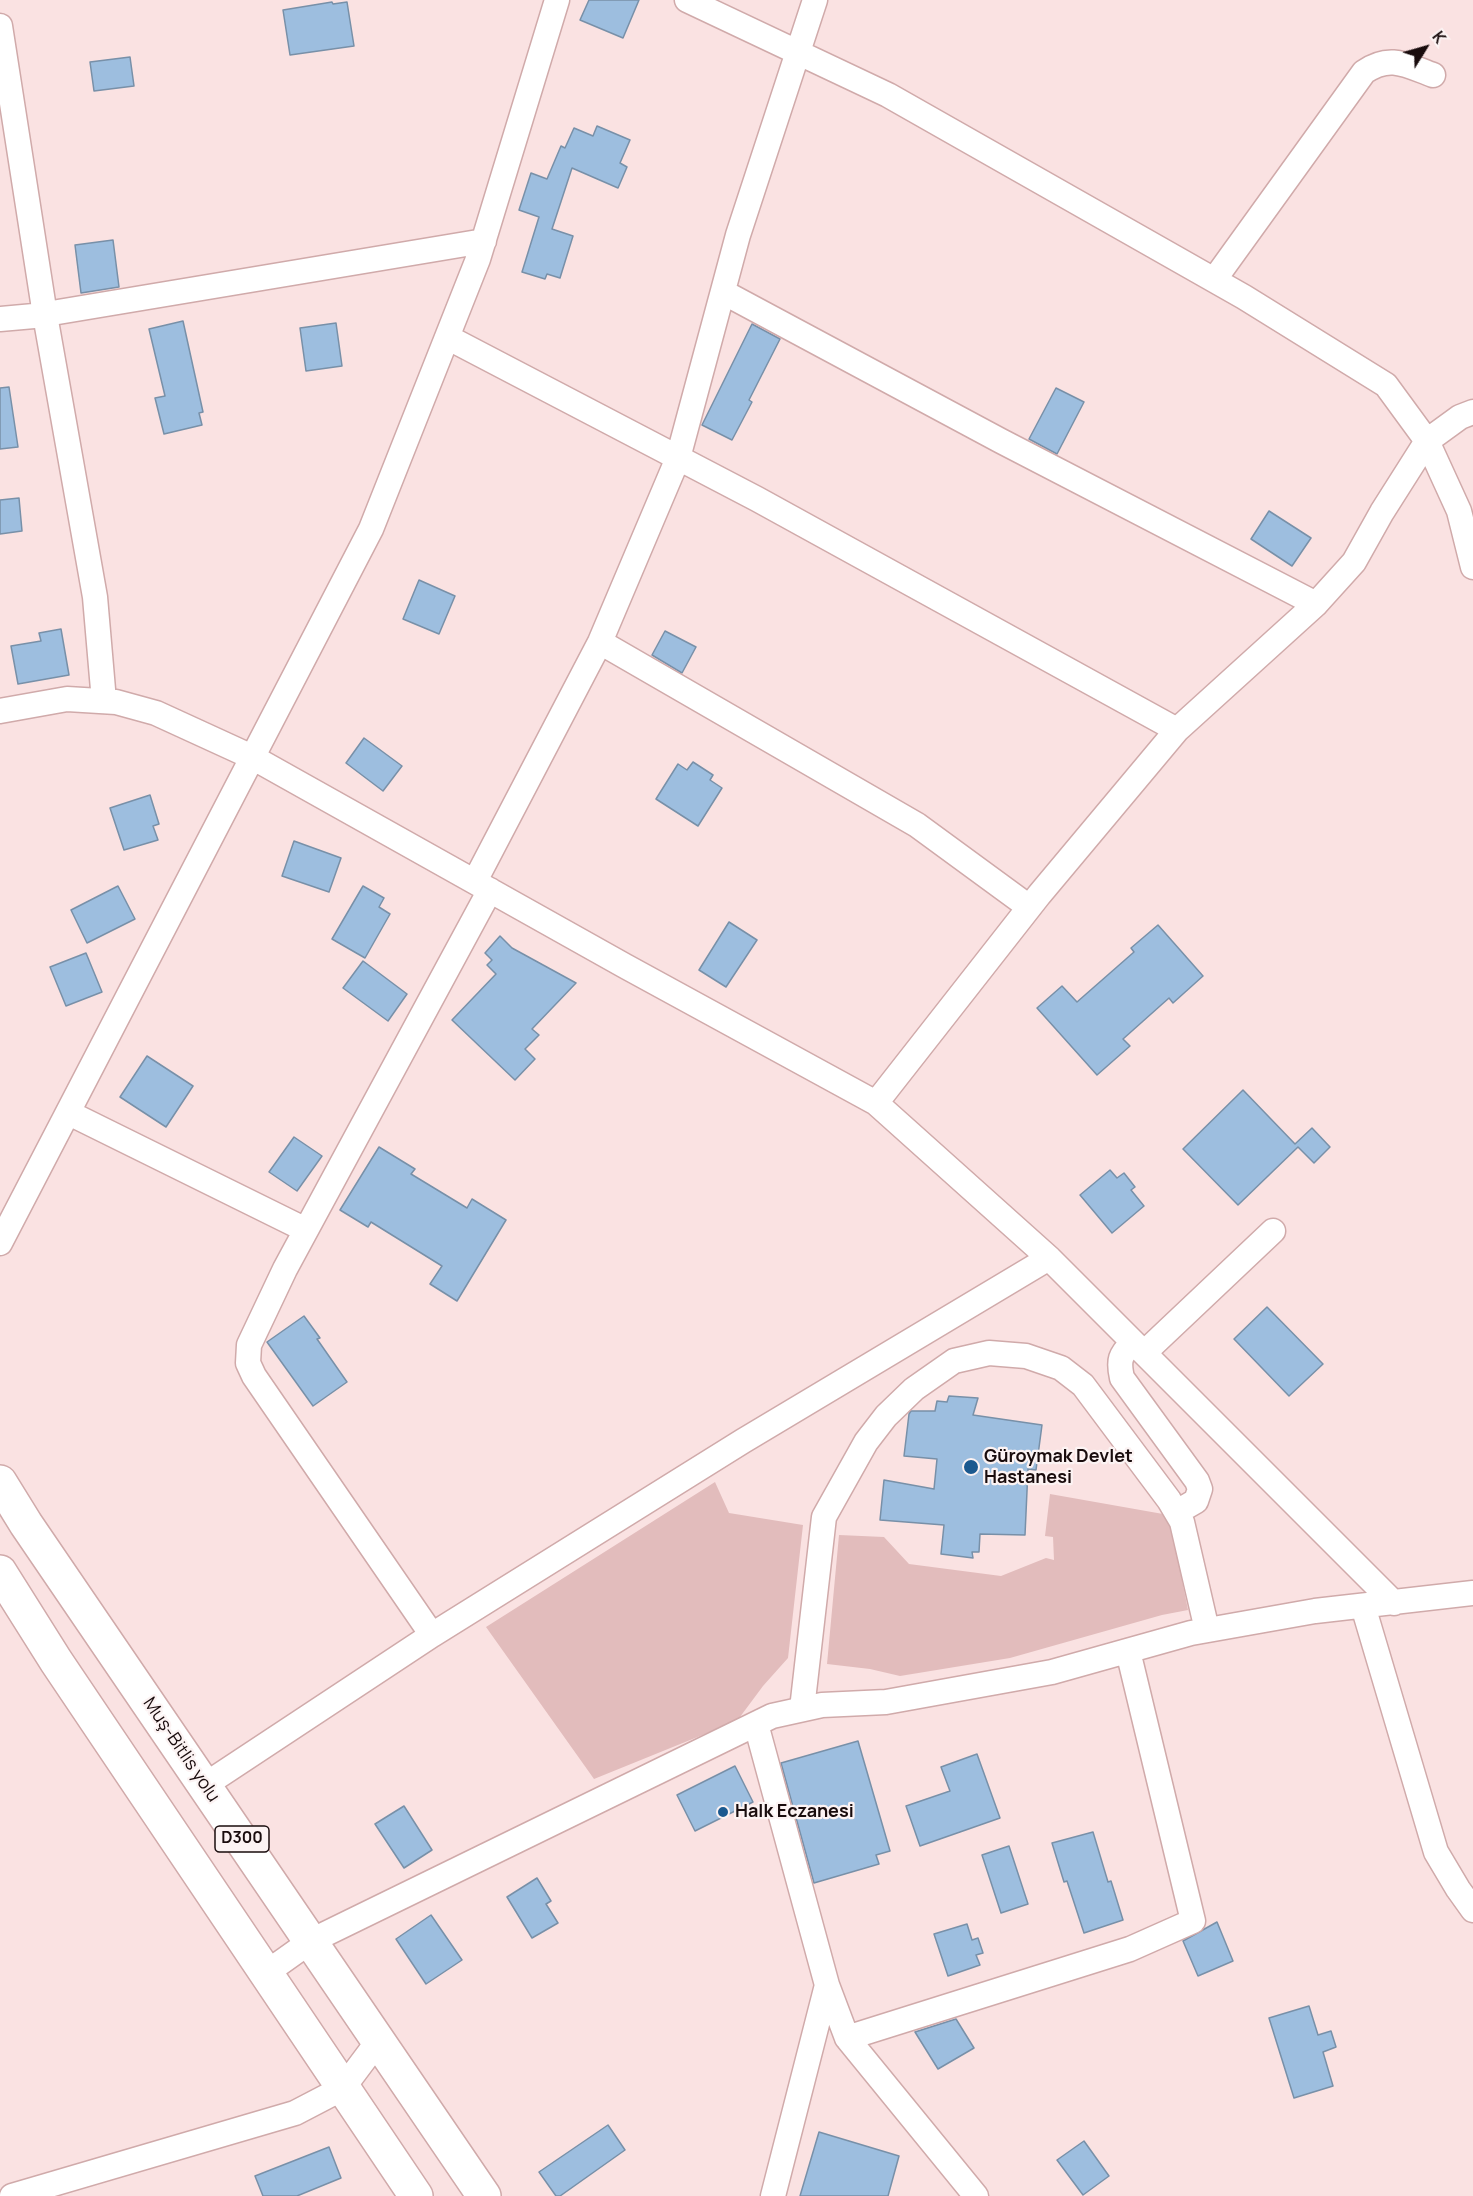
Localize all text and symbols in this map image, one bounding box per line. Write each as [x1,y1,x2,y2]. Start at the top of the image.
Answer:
north arrow [1395,18,1455,78]
text: K [1427,26,1451,48]
place label: Güroymak Devlet Hastanesi [984,1446,1133,1488]
marker: Güroymak Devlet Hastanesi [962,1458,980,1476]
street label: Muş-Bitlis yolu [138,1694,224,1806]
place label: Halk Eczanesi [735,1801,854,1823]
marker: Halk Eczanesi [716,1805,730,1819]
road number: D300 [215,1826,269,1852]

